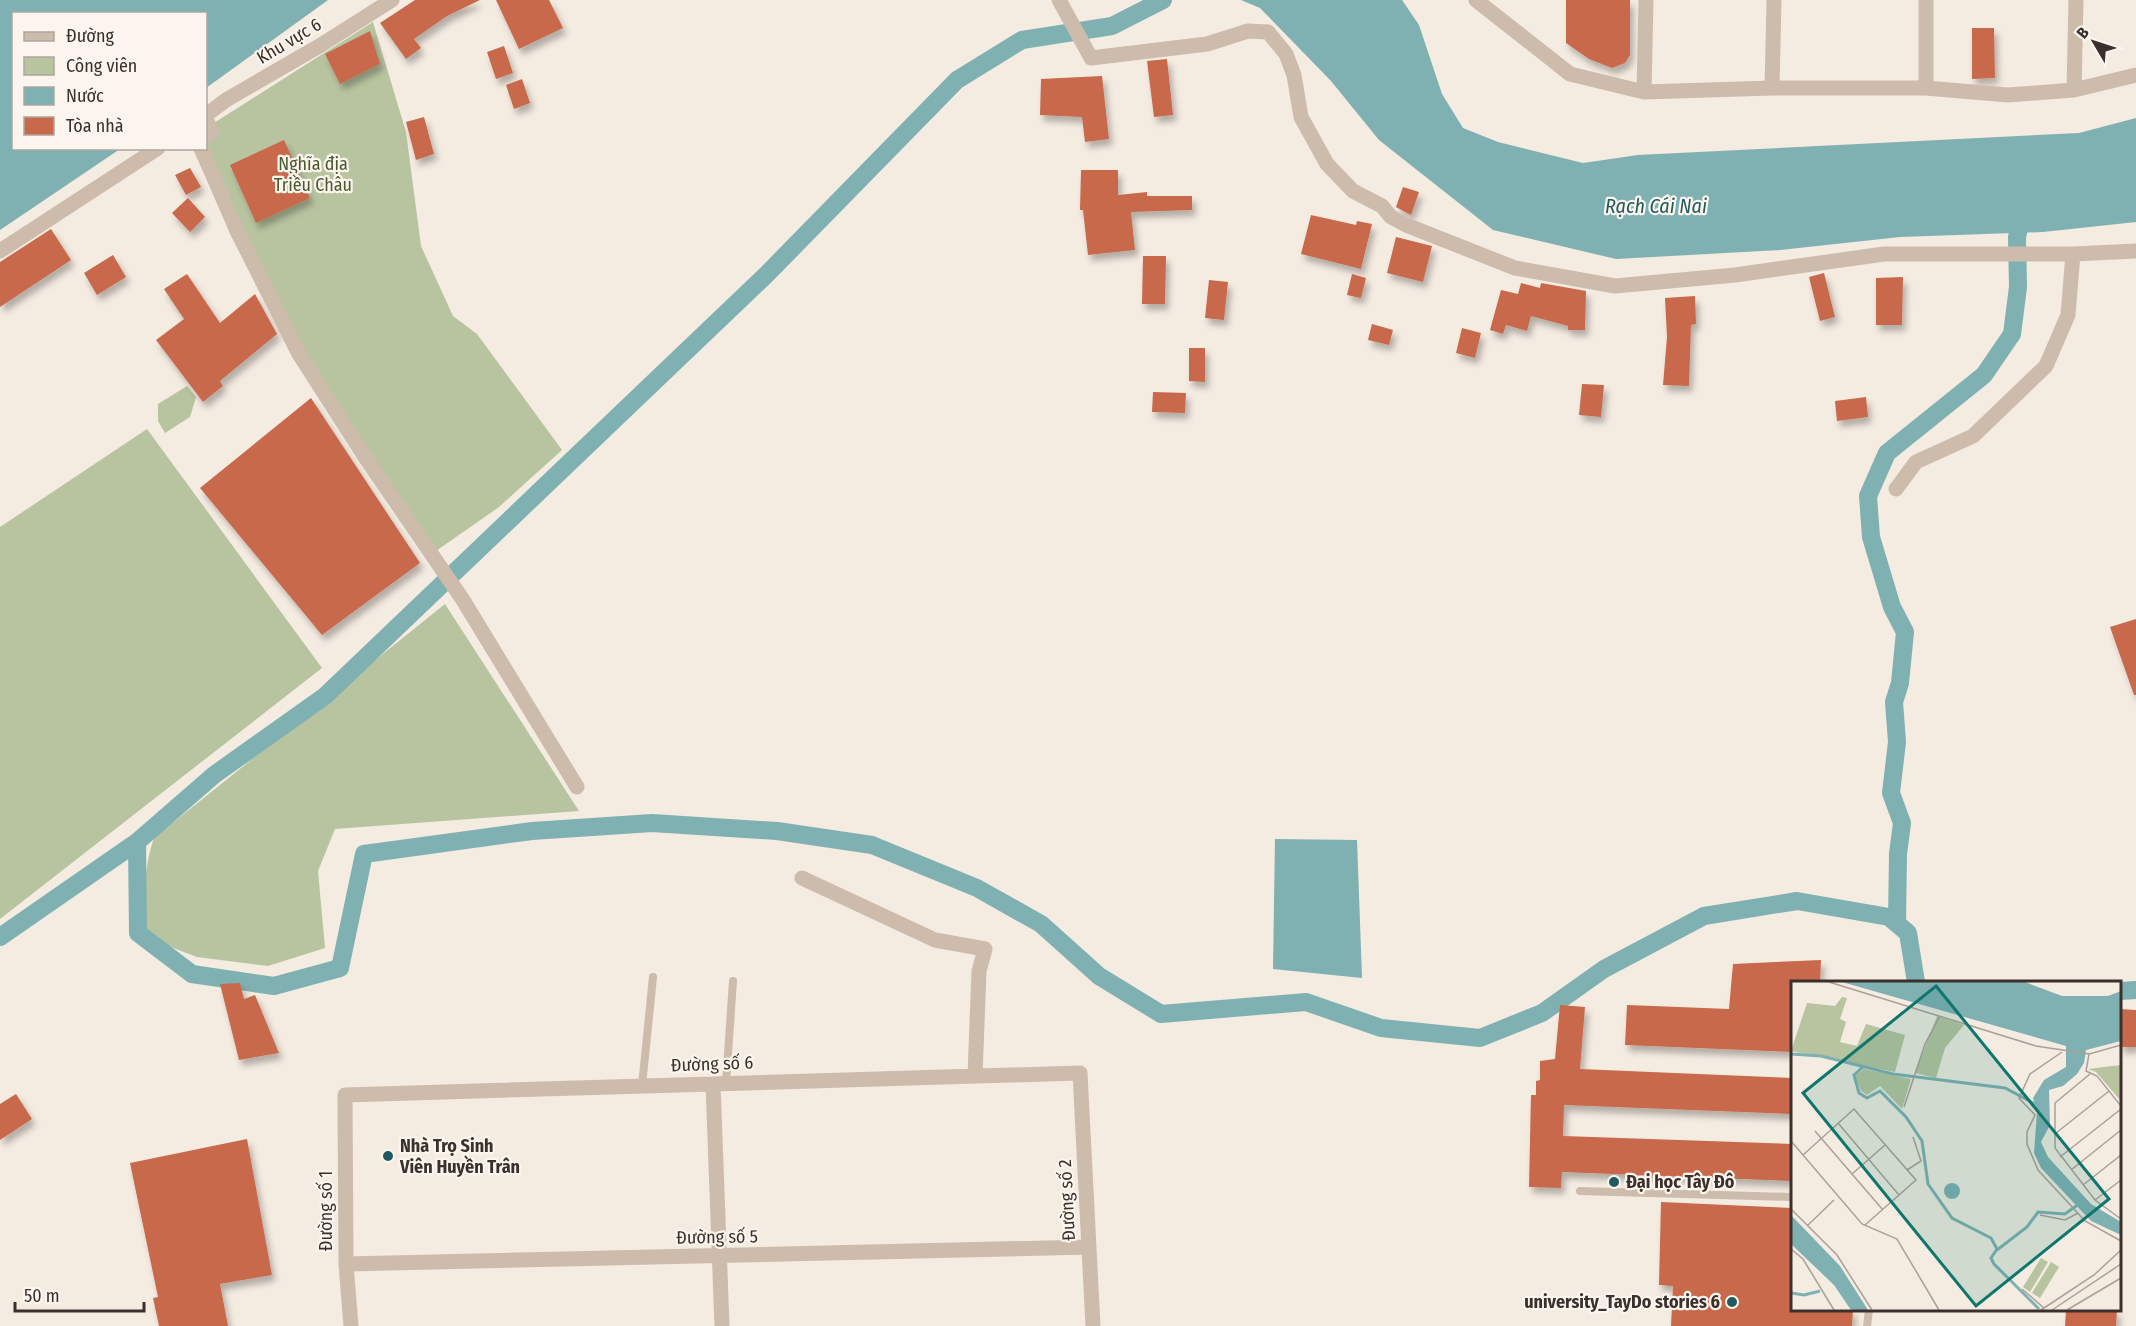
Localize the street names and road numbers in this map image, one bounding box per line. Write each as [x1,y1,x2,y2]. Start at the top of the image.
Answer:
street label: Khu vực 6 [253,13,325,69]
street label: Đường số 6 [670,1052,754,1076]
street label: Đường số 2 [1054,1159,1080,1241]
street label: Đường số 1 [315,1171,337,1251]
street label: Đường số 5 [676,1225,758,1249]

